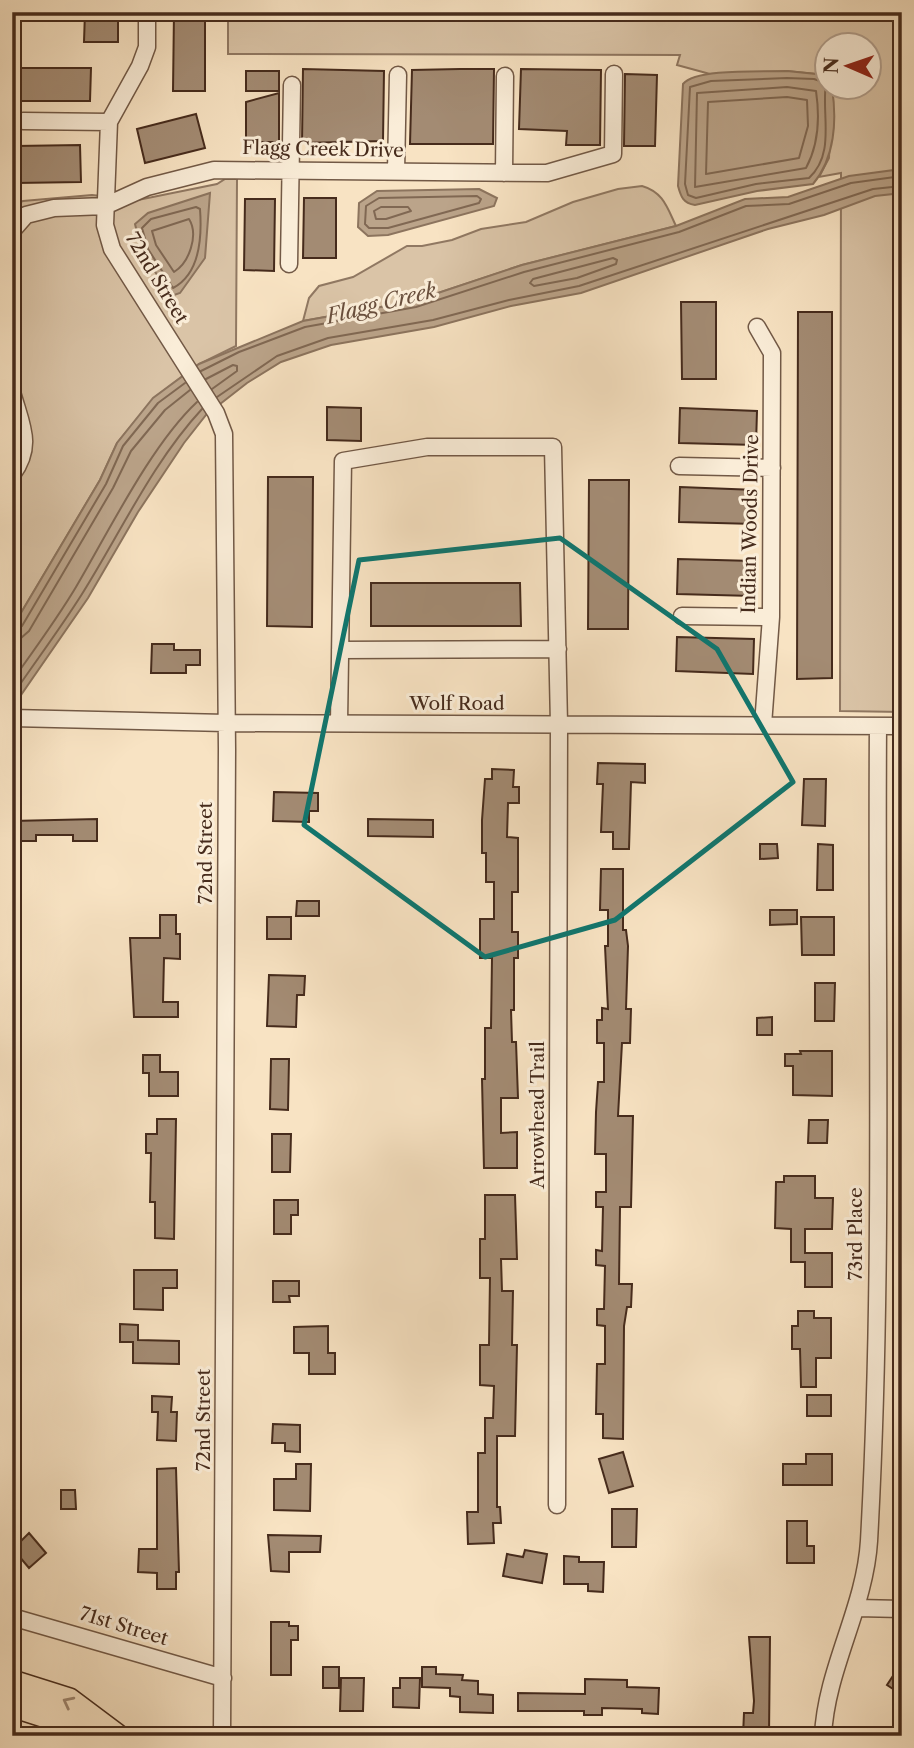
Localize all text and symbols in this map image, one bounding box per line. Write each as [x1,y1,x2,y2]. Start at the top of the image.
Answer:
north arrow [813,32,883,102]
text: N [820,57,843,74]
street label: Flagg Creek Drive [242,136,404,162]
street label: 72nd Street [121,228,193,328]
water label: Flagg Creek [321,277,439,329]
street label: Indian Woods Drive [737,434,763,614]
street label: Wolf Road [408,692,505,715]
street label: 72nd Street [194,801,217,904]
street label: Arrowhead Trail [526,1041,549,1190]
street label: 73rd Place [844,1187,867,1281]
street label: 72nd Street [192,1368,215,1471]
street label: 71st Street [77,1602,171,1650]
one-way arrow [63,1696,76,1710]

